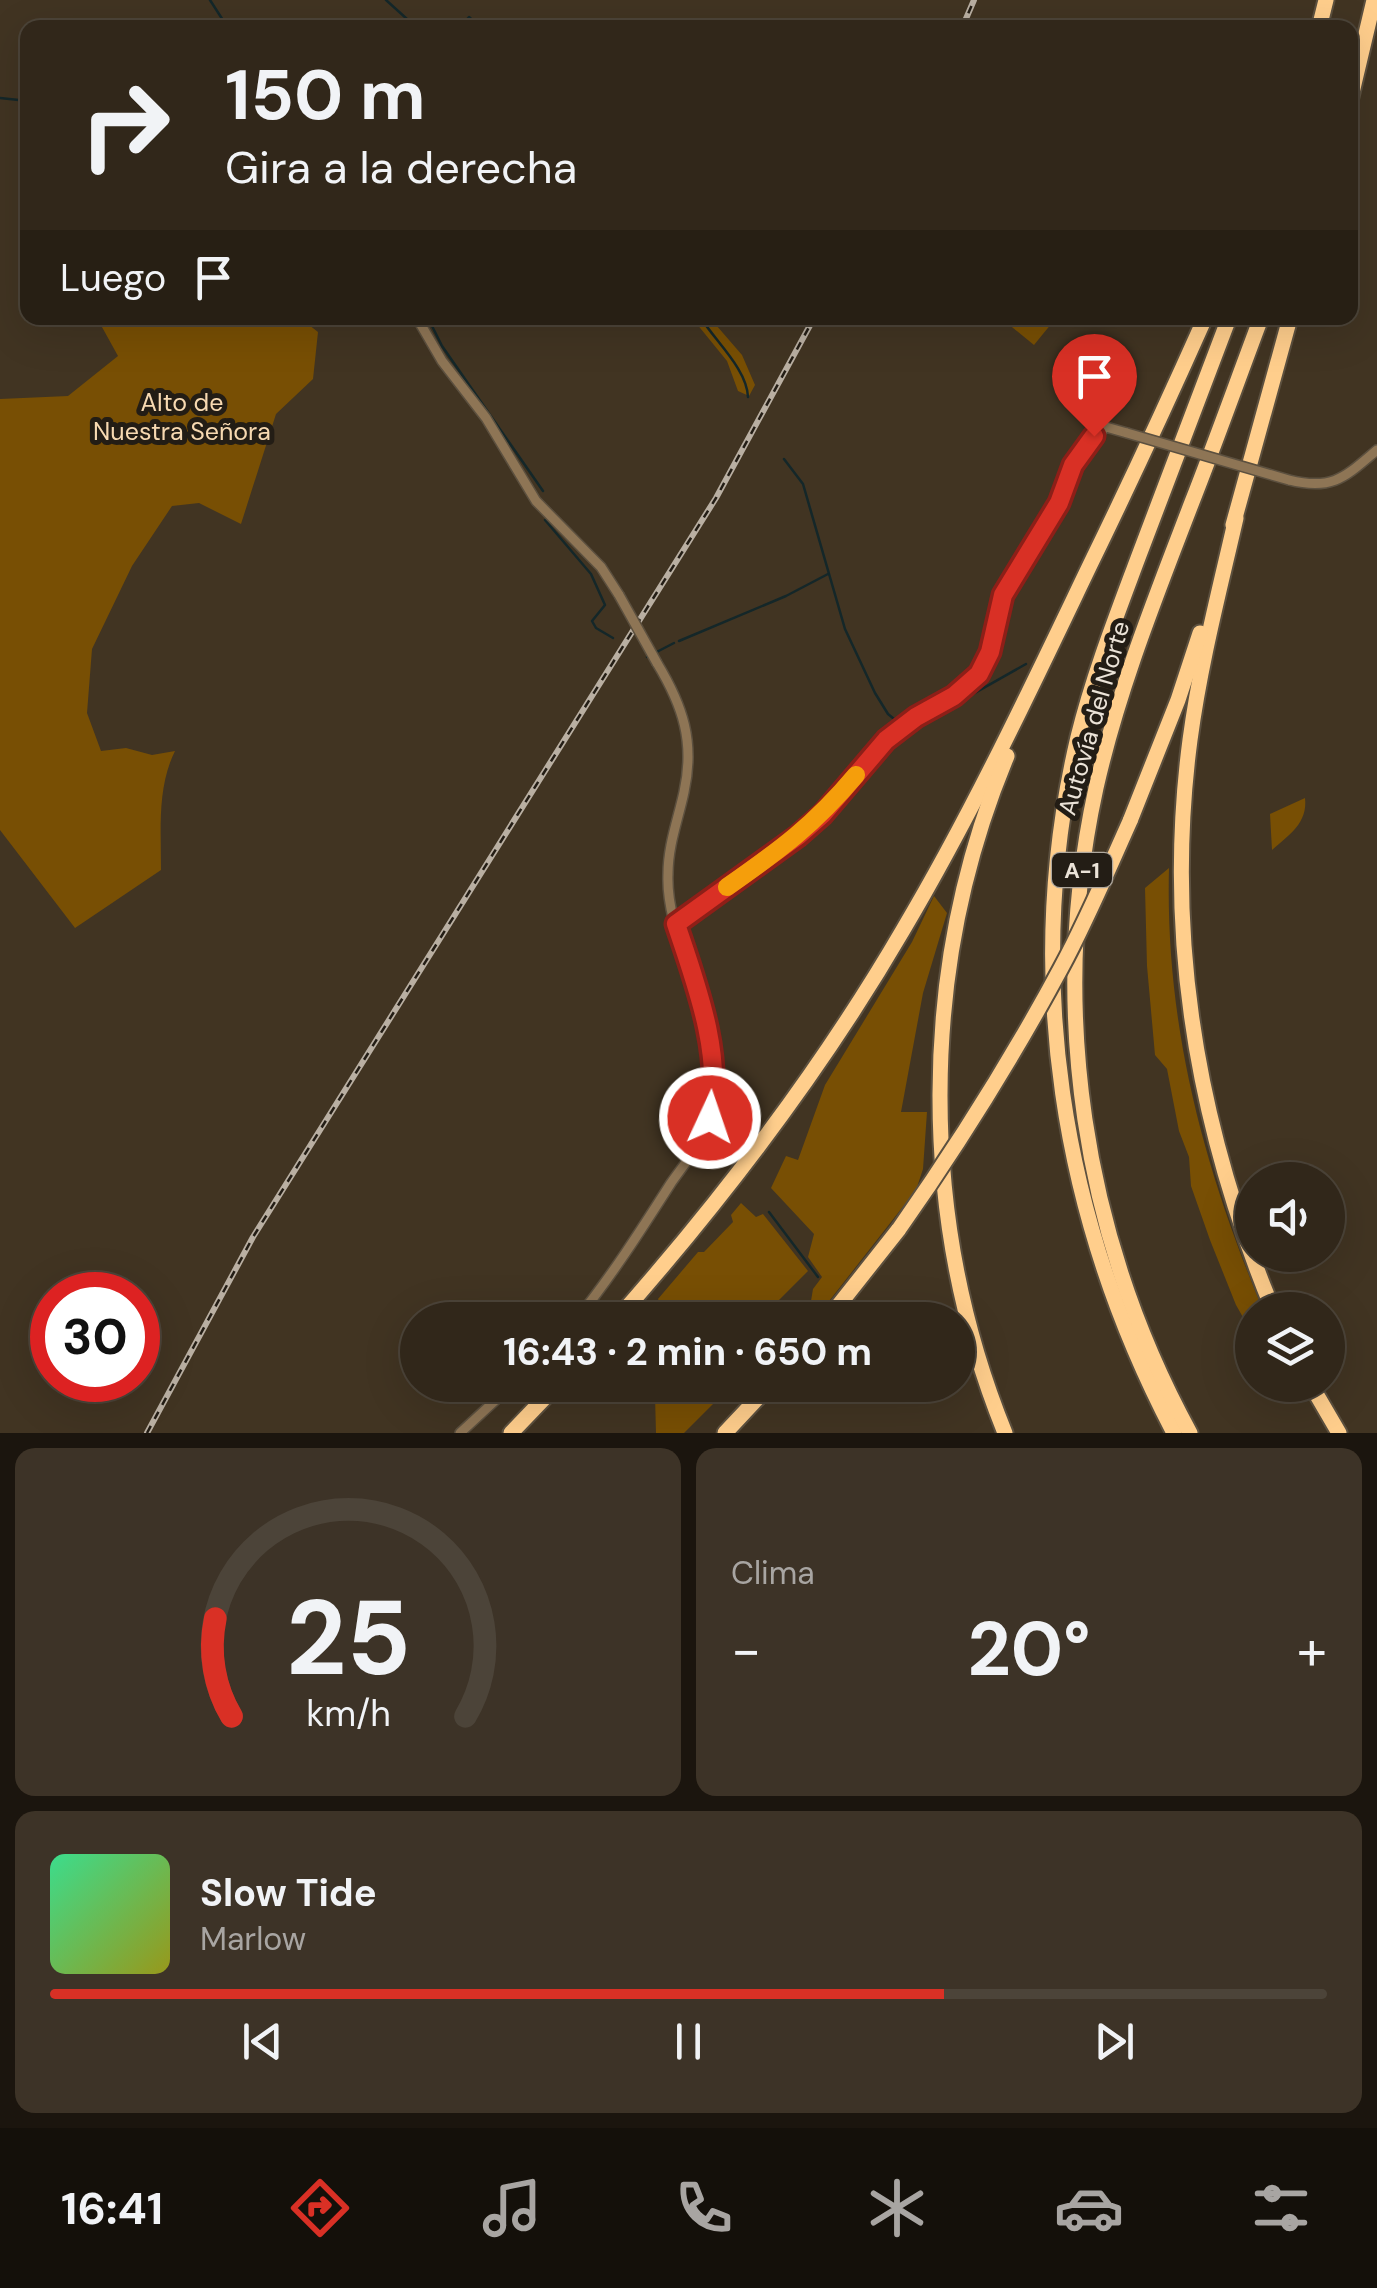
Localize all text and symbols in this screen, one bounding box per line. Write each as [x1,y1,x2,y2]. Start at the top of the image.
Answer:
text: 150 m [225,50,426,141]
icon: right [60,60,190,190]
text: Gira a la derecha [225,138,577,197]
icon: arrive [186,250,241,305]
text: Luego [60,253,166,303]
pin [1052,334,1137,437]
icon: arrive [1067,349,1122,404]
park label: Alto de Nuestra Señora [93,386,271,448]
street label: Autovía del Norte [1051,617,1137,819]
road number: A-1 [1052,853,1112,887]
position arrow [658,1066,762,1170]
map controls [1235,1162,1345,1402]
button: sound [1235,1162,1345,1272]
speed limit sign: 30 [30,1272,160,1402]
button: layers [1235,1292,1345,1402]
text: 16:43 · 2 min · 650 m [503,1327,872,1377]
text: Clima [731,1552,815,1594]
text: 25 [286,1571,410,1706]
text: 20° [968,1601,1091,1698]
text: − [731,1614,761,1686]
text: + [1297,1614,1327,1686]
text: km/h [306,1691,390,1737]
text: Slow Tide [200,1868,377,1918]
text: Marlow [200,1918,306,1960]
icon: previous [235,2014,290,2069]
icon: pause [661,2014,716,2069]
icon: next [1087,2014,1142,2069]
icon: directions [285,2173,355,2243]
icon: music [477,2173,547,2243]
icon: phone [669,2173,739,2243]
icon: climate [862,2173,932,2243]
icon: car [1054,2173,1124,2243]
icon: filters [1246,2173,1316,2243]
text: 16:41 [61,2179,163,2238]

